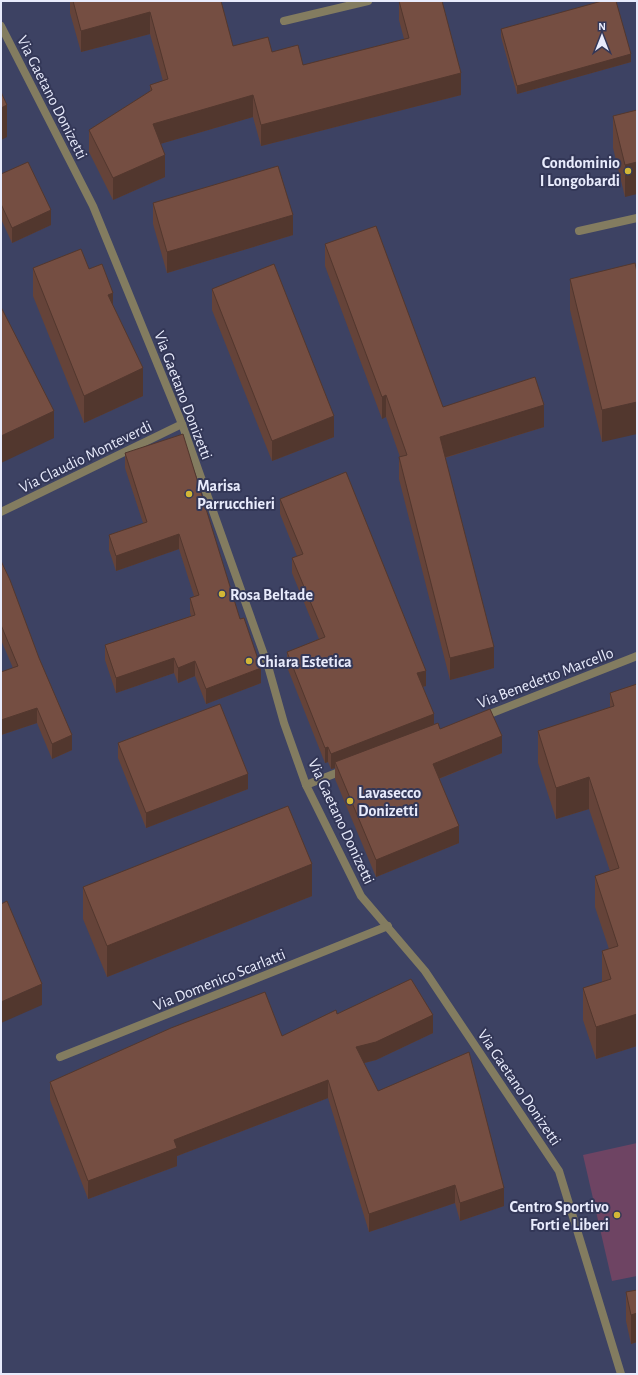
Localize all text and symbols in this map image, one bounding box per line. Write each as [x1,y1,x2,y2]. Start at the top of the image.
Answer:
north arrow [582,16,622,56]
text: N [598,21,606,32]
street label: Via Gaetano Donizetti [14,33,90,162]
place label: Condominio I Longobardi [540,155,620,189]
marker: Condominio I Longobardi [623,166,633,176]
street label: Via Gaetano Donizetti [151,329,215,462]
street label: Via Claudio Monteverdi [17,418,154,496]
place label: Marisa Parrucchieri [197,478,275,512]
marker: Marisa Parrucchieri [184,489,194,499]
place label: Rosa Beltade [230,587,313,603]
marker: Rosa Beltade [217,589,227,599]
street label: Via Benedetto Marcello [475,644,616,711]
place label: Chiara Estetica [257,654,352,670]
marker: Chiara Estetica [244,656,254,666]
street label: Via Gaetano Donizetti [305,756,377,887]
place label: Lavasecco Donizetti [358,785,421,819]
marker: Lavasecco Donizetti [345,796,355,806]
street label: Via Domenico Scarlatti [151,946,288,1014]
street label: Via Gaetano Donizetti [474,1027,564,1148]
place label: Centro Sportivo Forti e Liberi [510,1199,609,1233]
marker: Centro Sportivo Forti e Liberi [612,1210,622,1220]

